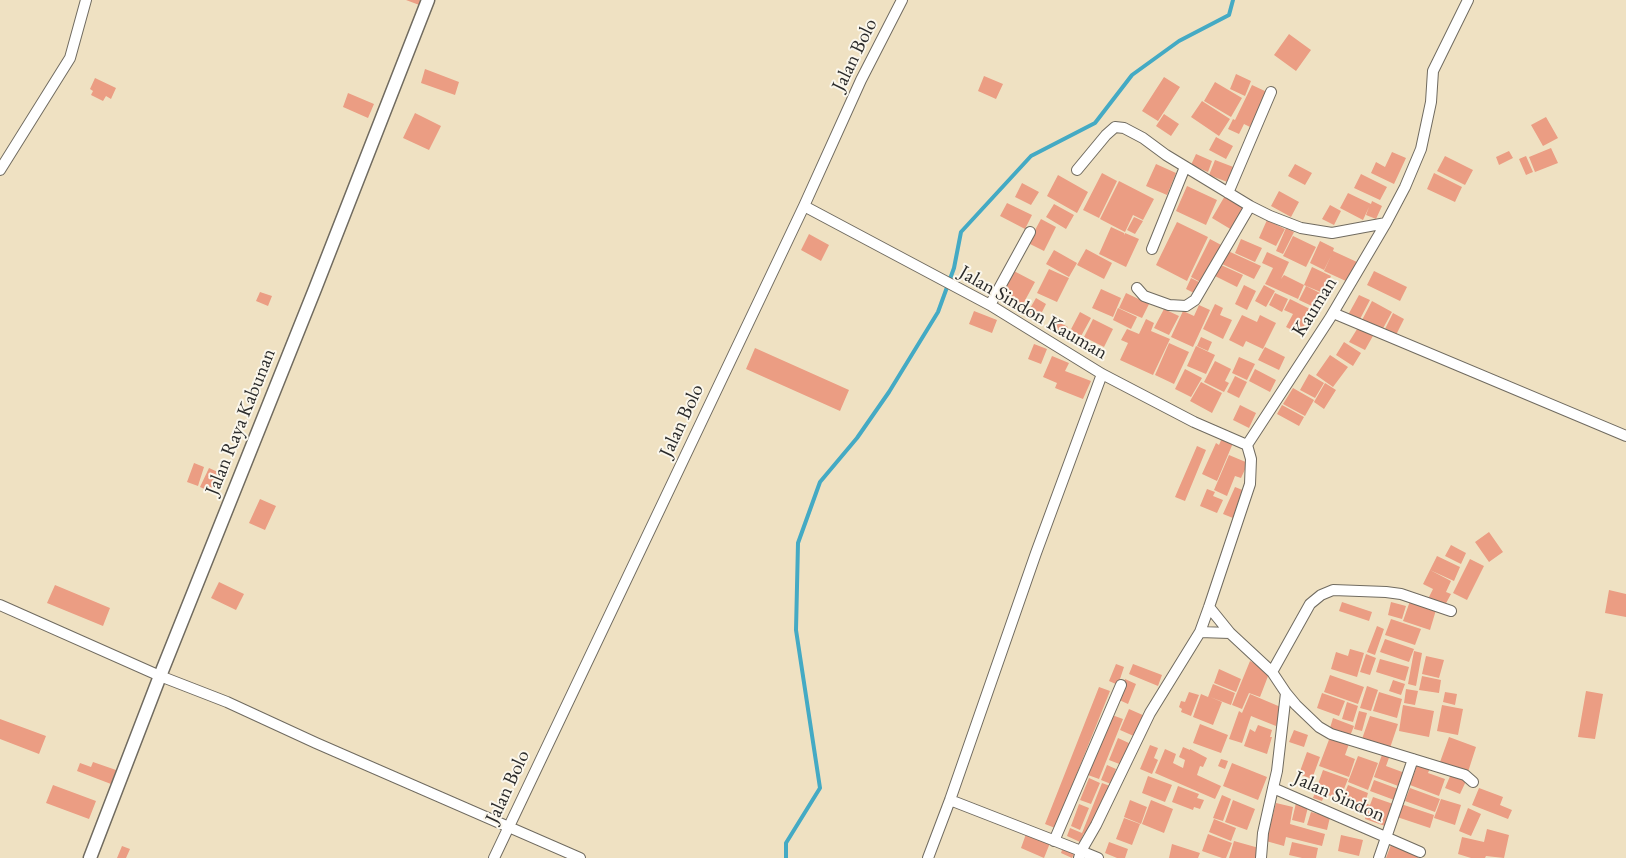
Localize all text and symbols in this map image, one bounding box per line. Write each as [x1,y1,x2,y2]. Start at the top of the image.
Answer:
street label: Jalan Bolo [827,15,883,95]
street label: Jalan Sindon Kauman [954,261,1112,365]
street label: Kauman [1287,273,1343,341]
street label: Jalan Raya Kabunan [201,345,281,499]
street label: Jalan Bolo [655,381,709,461]
street label: Jalan Bolo [481,747,535,827]
street label: Jalan Sindon [1290,766,1388,828]

